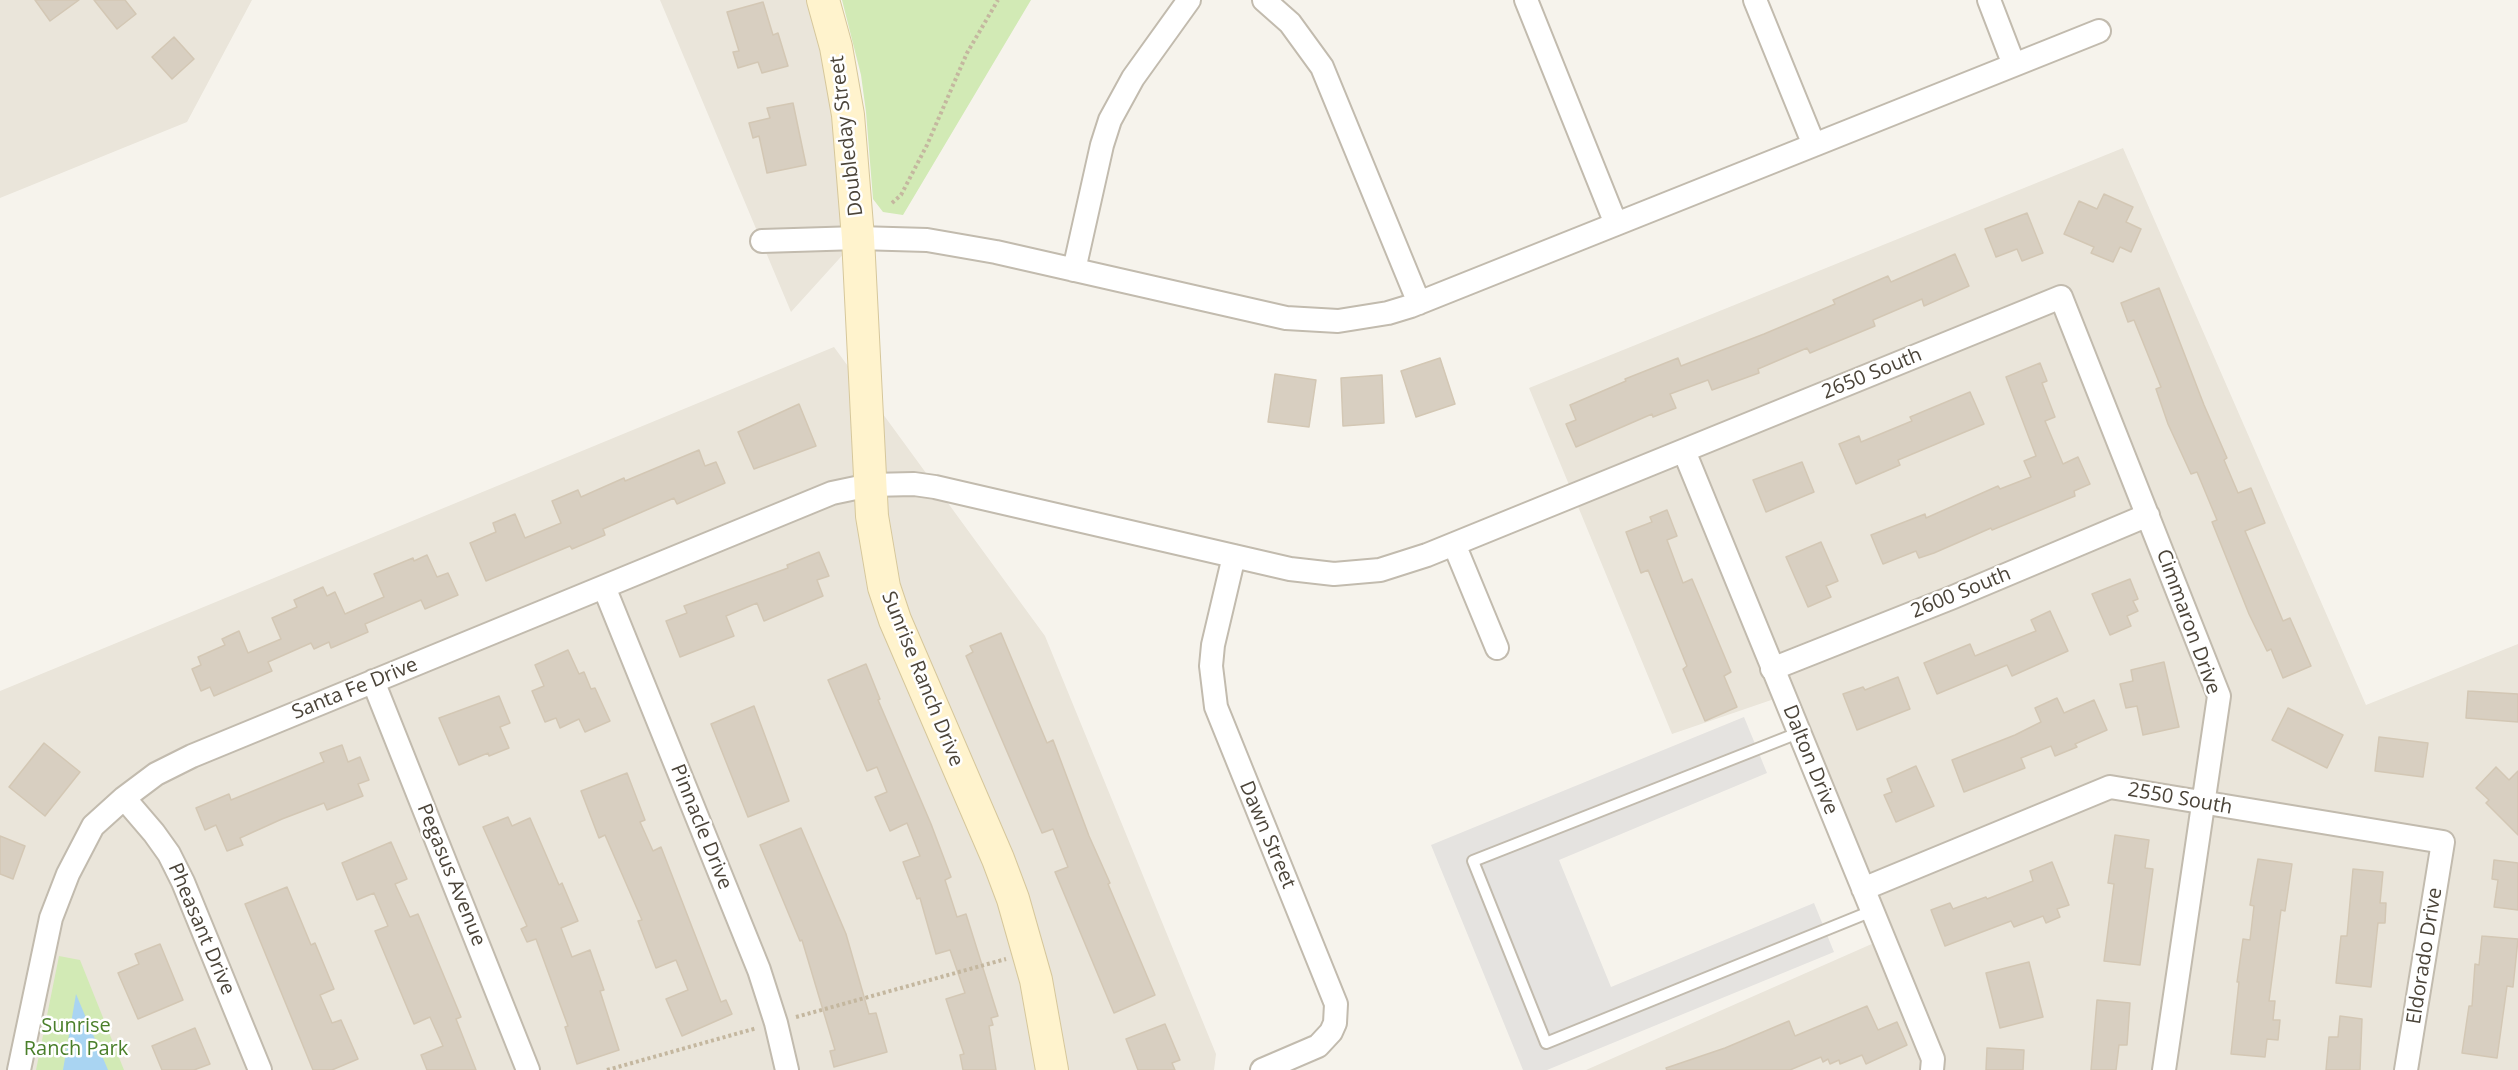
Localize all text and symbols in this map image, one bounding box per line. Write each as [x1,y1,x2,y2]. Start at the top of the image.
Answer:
street label: Doubleday Street [825,54,869,218]
street label: 2650 South [1819,343,1925,405]
street label: Cimmaron Drive [2151,546,2225,698]
street label: 2600 South [1908,562,2014,624]
street label: Sunrise Ranch Drive [876,588,968,770]
street label: Santa Fe Drive [289,653,421,725]
street label: Dalton Drive [1777,702,1843,818]
street label: Pinnacle Drive [665,761,737,893]
street label: Dawn Street [1234,778,1300,892]
street label: 2550 South [2126,778,2234,820]
street label: Pegasus Avenue [412,800,490,950]
street label: Pheasant Drive [162,859,240,999]
street label: Eldorado Drive [2402,886,2448,1026]
park label: Sunrise Ranch Park [24,1014,128,1061]

